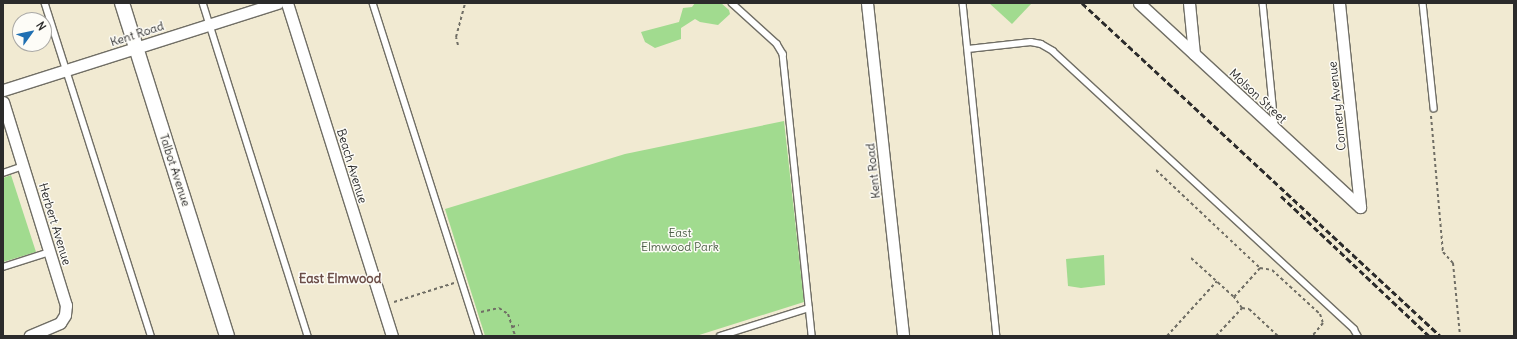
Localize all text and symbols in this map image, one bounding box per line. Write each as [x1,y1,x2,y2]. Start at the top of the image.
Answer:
north arrow [12,12,52,52]
text: N [33,19,49,33]
street label: Kent Road [108,19,166,49]
street label: Connery Avenue [1325,61,1349,151]
street label: Molson Street [1226,66,1290,126]
street label: Beach Avenue [334,127,370,205]
street label: Talbot Avenue [156,132,194,208]
street label: Kent Road [863,143,883,199]
street label: Herbert Avenue [36,181,74,267]
park label: East Elmwood Park [641,226,719,254]
district label: East Elmwood [299,271,381,287]

